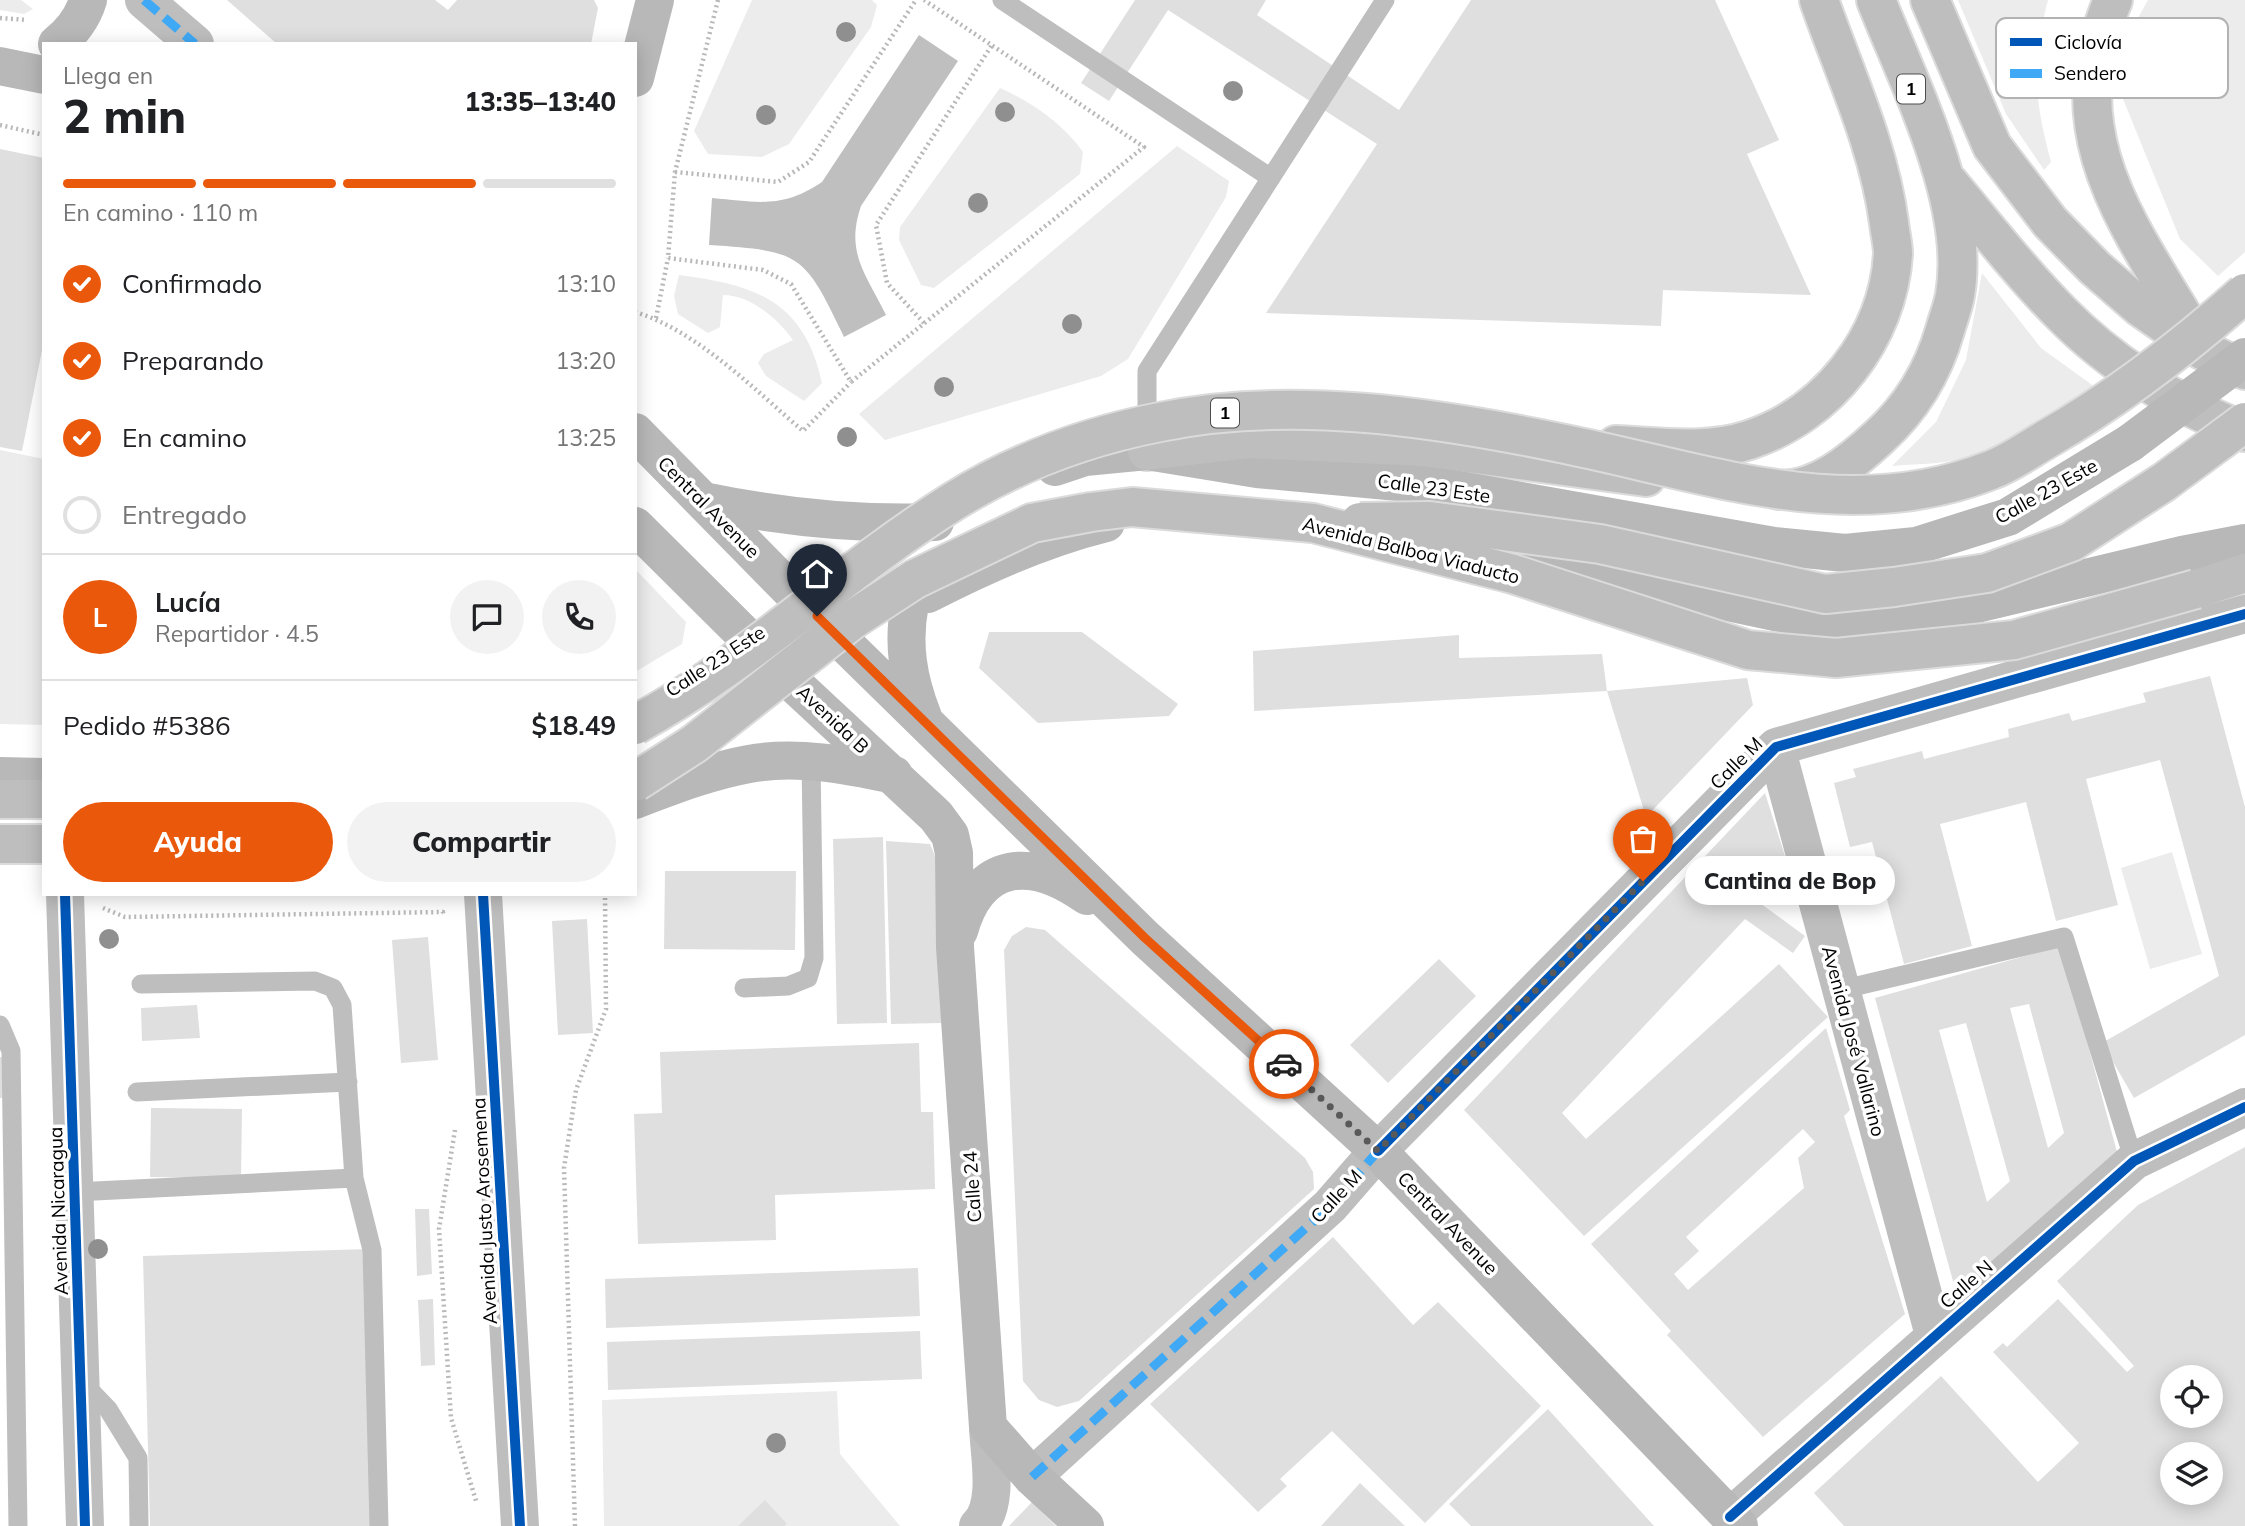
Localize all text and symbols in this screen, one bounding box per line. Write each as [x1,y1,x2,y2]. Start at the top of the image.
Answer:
legend [1996,18,2228,98]
text: Ciclovía [2054,30,2122,54]
text: Llega en [63,61,153,90]
text: Sendero [2054,61,2127,85]
road number: 1 [1897,74,1925,104]
text: 13:35–13:40 [465,85,616,118]
text: 2 min [63,87,186,145]
text: En camino · 110 m [63,198,258,227]
icon: check [63,265,101,303]
text: Confirmado [122,267,262,300]
text: 13:10 [556,269,616,298]
icon: check [63,342,101,380]
text: Preparando [122,344,264,377]
text: 13:20 [556,346,616,375]
road number: 1 [1211,398,1239,428]
icon: check [63,419,101,457]
text: En camino [122,421,247,454]
text: 13:25 [556,423,616,452]
street label: Central Avenue [653,451,765,563]
street label: Calle 23 Este [1991,453,2101,529]
street label: Calle 23 Este [1376,468,1492,508]
text: Entregado [122,498,247,531]
street label: Avenida Balboa Viaducto [1300,511,1522,589]
pin [787,544,847,616]
icon: home [798,555,836,593]
button: chat [450,580,524,654]
button: phone [542,580,616,654]
text: Lucía [155,586,221,619]
text: L [93,601,107,634]
text: Repartidor · 4.5 [155,619,319,648]
street label: Calle 23 Este [661,620,769,702]
street label: Avenida B [792,680,874,758]
text: Pedido #5386 [63,709,231,742]
text: $18.49 [532,709,616,742]
street label: Calle M [1705,732,1767,794]
button: Ayuda [63,802,333,882]
button: Compartir [347,802,616,882]
pin [1613,809,1673,881]
icon: bag [1624,820,1662,858]
callout: Cantina de Bop [1685,856,1895,906]
text: Cantina de Bop [1704,866,1876,895]
street label: Avenida José Vallarino [1817,943,1891,1139]
courier [1249,1029,1319,1099]
icon: car [1265,1045,1303,1083]
street label: Avenida Justo Arosemena [466,1097,502,1325]
street label: Avenida Nicaragua [43,1126,73,1296]
street label: Calle 24 [958,1151,986,1223]
street label: Calle M [1305,1164,1367,1228]
street label: Central Avenue [1393,1166,1503,1280]
street label: Calle N [1934,1254,1998,1314]
map controls [2160,1365,2223,1505]
button: locate [2160,1365,2223,1428]
button: layers [2160,1442,2223,1505]

